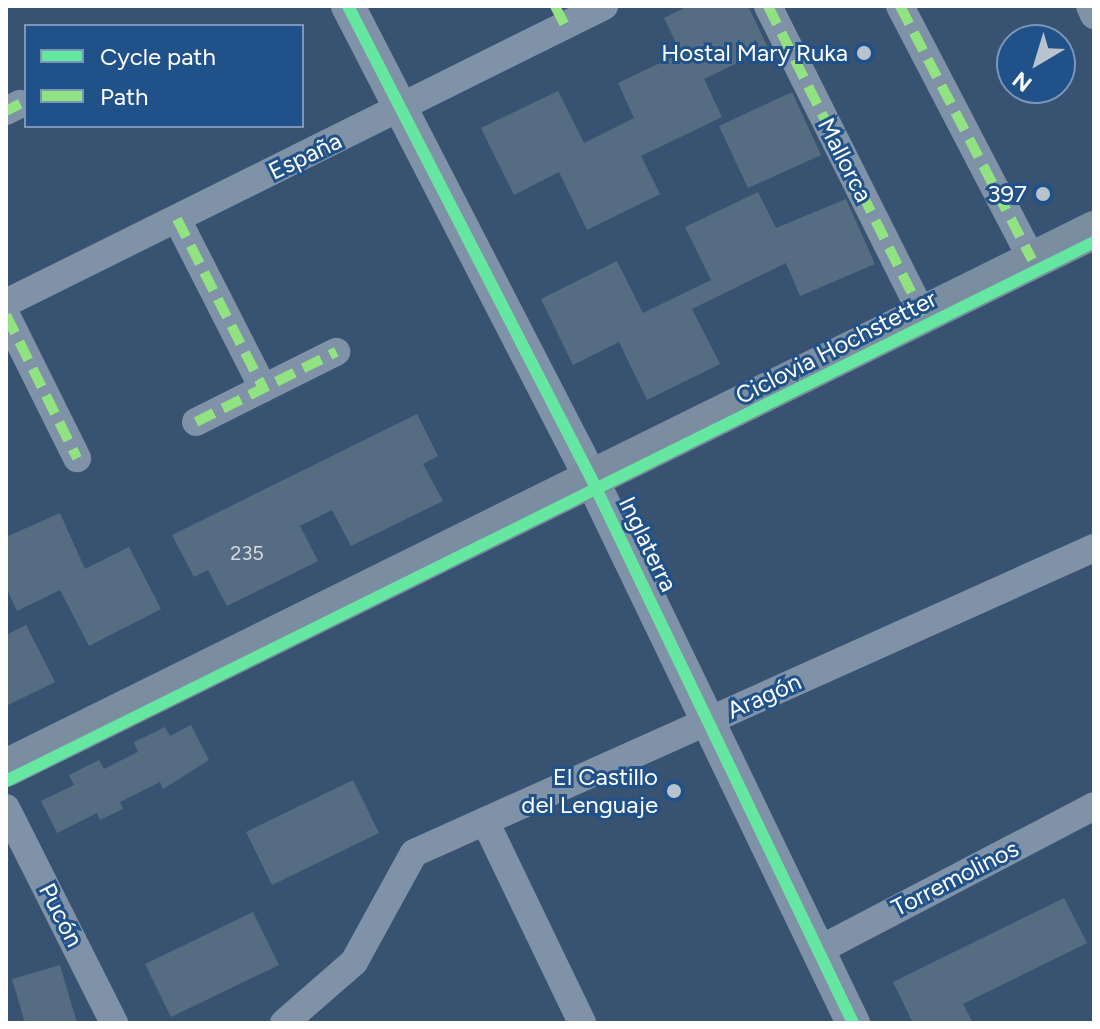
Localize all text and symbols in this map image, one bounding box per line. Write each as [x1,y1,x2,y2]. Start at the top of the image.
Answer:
legend [24,24,304,128]
north arrow [996,24,1076,104]
place label: Hostal Mary Ruka [661,39,848,67]
text: Cycle path [100,42,216,71]
marker: Hostal Mary Ruka [855,44,873,62]
text: N [1007,66,1037,98]
text: Path [100,82,148,111]
street label: Mallorca [812,113,878,207]
street label: España [264,126,346,186]
place label: 397 [987,180,1027,208]
marker: 397 [1034,185,1052,203]
street label: Ciclovia Hochstetter [731,284,941,410]
street label: Inglaterra [613,492,683,596]
house number: 235 [230,541,264,565]
street label: Aragón [723,667,805,725]
place label: El Castillo del Lenguaje [521,763,658,819]
marker: El Castillo del Lenguaje [665,782,683,800]
street label: Torremolinos [887,834,1023,922]
street label: Pucón [33,878,89,952]

